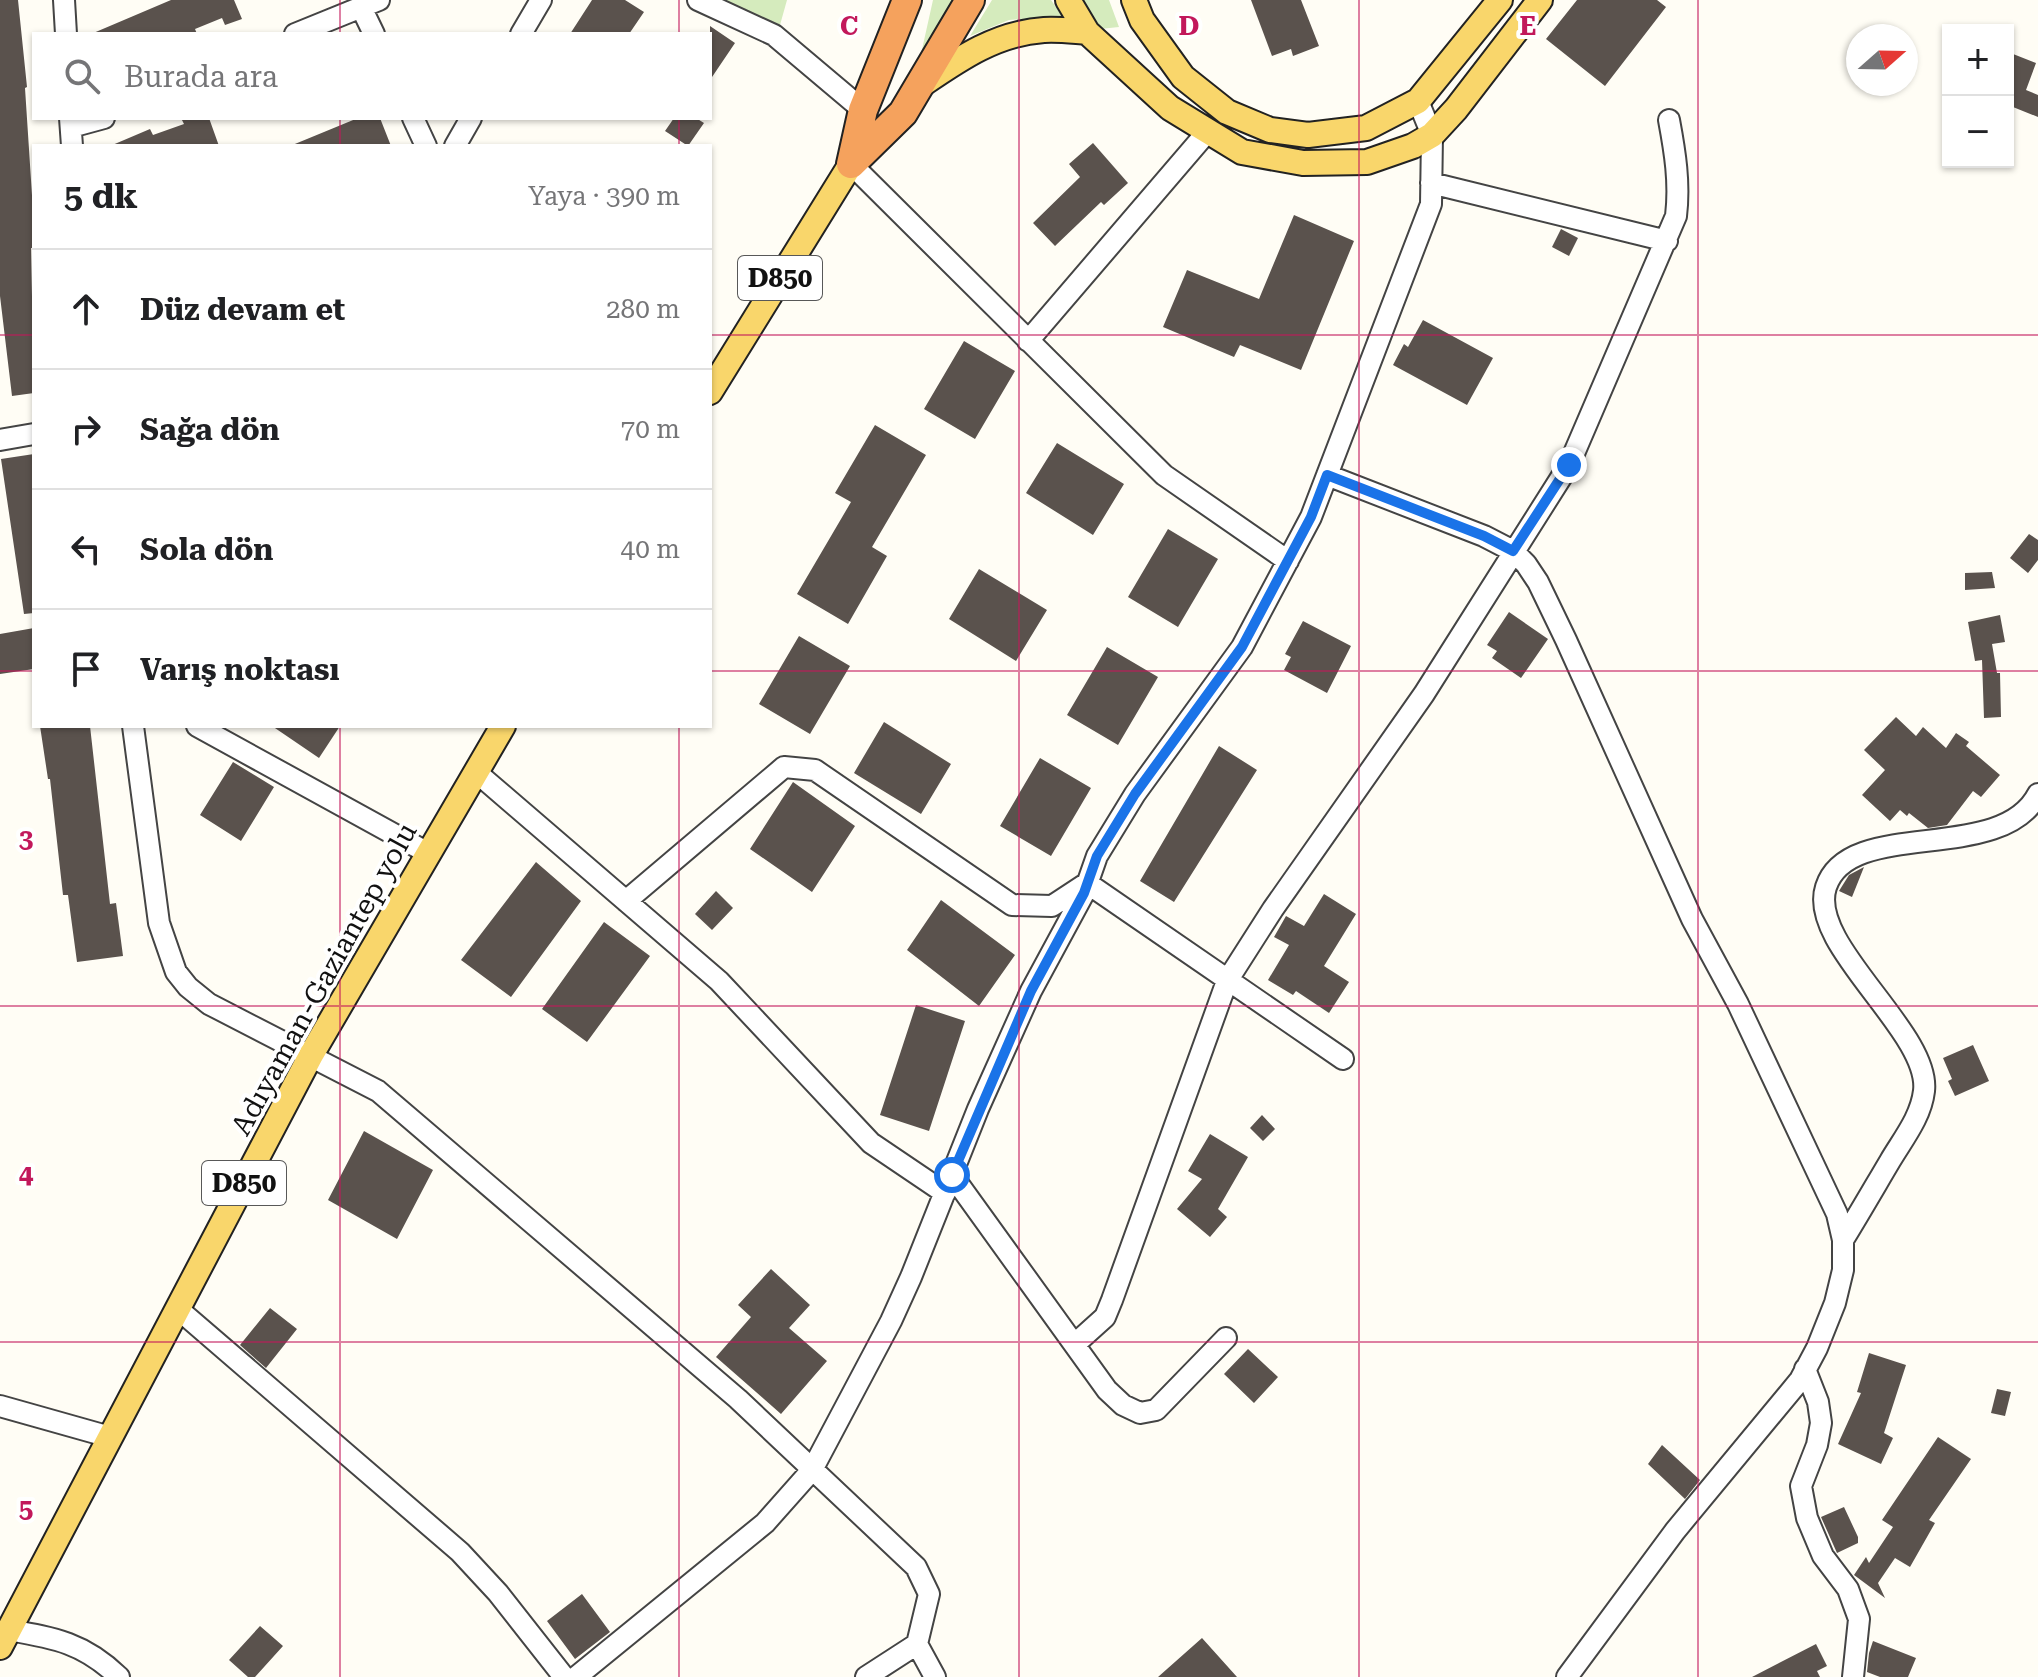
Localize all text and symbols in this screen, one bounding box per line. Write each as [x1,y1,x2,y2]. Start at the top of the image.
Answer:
text: C [840,11,858,41]
text: D [1179,11,1199,41]
text: E [1520,11,1536,41]
north arrow [1846,24,1918,96]
map controls [1942,24,2014,168]
button: + [1942,24,2014,96]
search box [32,32,712,120]
icon: search [60,54,104,98]
text: Burada ara [124,59,278,94]
button: − [1942,96,2014,168]
text: 5 dk [64,176,138,216]
text: Yaya · 390 m [528,181,680,211]
road number: D850 [738,256,822,300]
icon: ahead [64,287,108,331]
text: Düz devam et [140,292,345,327]
text: 280 m [606,294,680,324]
icon: right [64,407,108,451]
text: Sağa dön [140,412,280,447]
text: 70 m [621,414,680,444]
route end [1551,447,1587,483]
icon: left [64,527,108,571]
text: Sola dön [140,532,273,567]
text: 40 m [621,534,680,564]
icon: arrive [64,647,108,691]
text: Varış noktası [140,652,340,687]
street label: Adıyaman-Gaziantep yolu [224,817,424,1141]
text: 3 [19,824,33,854]
route start [934,1157,970,1193]
text: 4 [19,1159,34,1189]
road number: D850 [202,1161,286,1205]
text: 5 [19,1494,33,1524]

